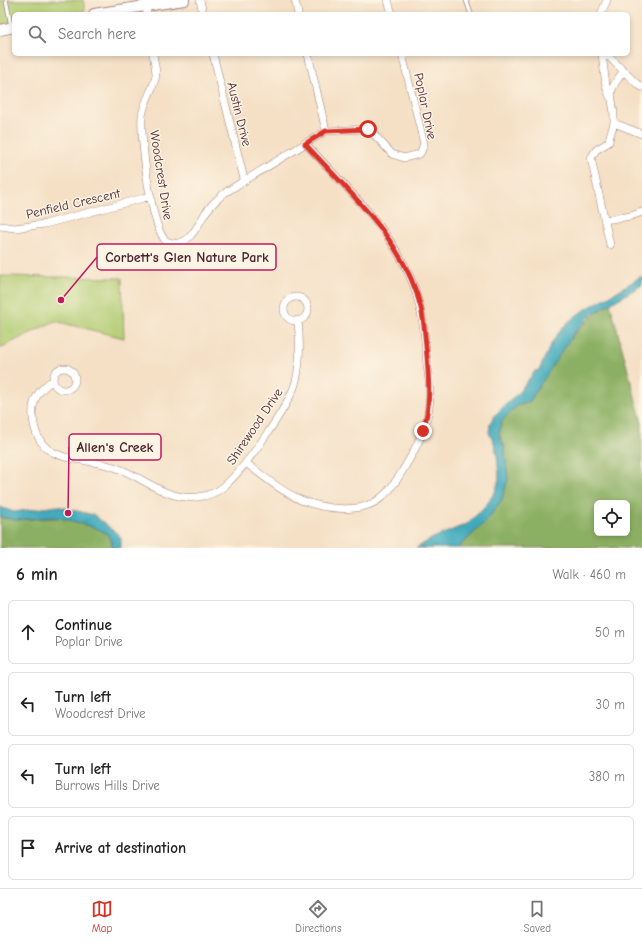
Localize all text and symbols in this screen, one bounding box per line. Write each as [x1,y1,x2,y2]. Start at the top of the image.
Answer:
search box [12,12,630,56]
icon: search [26,23,48,45]
text: Search here [58,25,136,43]
street label: Poplar Drive [411,72,440,141]
street label: Austin Drive [224,80,255,148]
route start [359,120,377,138]
street label: Woodcrest Drive [147,129,176,221]
street label: Penfield Crescent [25,185,123,222]
callout: Corbett's Glen Nature Park [97,244,276,270]
text: Corbett's Glen Nature Park [105,249,269,266]
street label: Shirewood Drive [223,385,286,467]
route end [414,422,432,440]
callout: Allen's Creek [69,434,161,460]
text: Allen's Creek [77,439,154,456]
map controls [594,500,630,536]
button: locate [594,500,630,536]
text: 6 min [16,565,58,584]
text: Walk · 460 m [552,567,626,582]
text: Continue [55,616,112,634]
icon: ahead [17,621,39,643]
text: 50 m [595,625,625,640]
text: Poplar Drive [55,634,123,649]
text: Turn left [55,688,111,706]
icon: left [17,693,39,715]
text: 30 m [595,697,625,712]
text: Woodcrest Drive [55,706,146,721]
text: Turn left [55,760,111,778]
icon: left [17,765,39,787]
text: 380 m [589,769,625,784]
text: Burrows Hills Drive [55,778,160,793]
icon: arrive [17,837,39,859]
text: Arrive at destination [55,839,186,857]
tab: Map [91,898,113,935]
tab: Directions [295,898,342,935]
tab: Saved [524,898,551,935]

